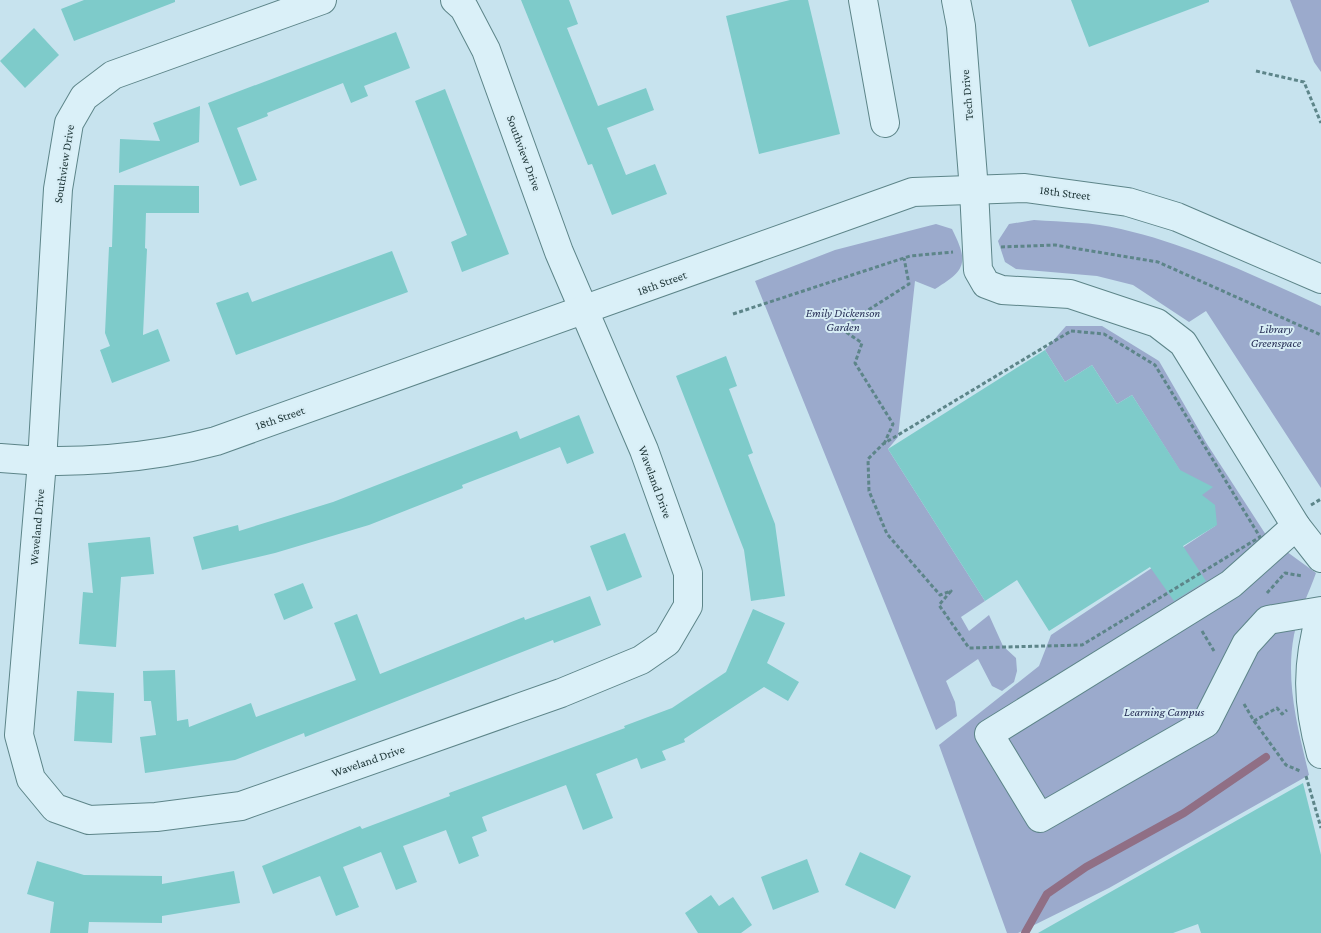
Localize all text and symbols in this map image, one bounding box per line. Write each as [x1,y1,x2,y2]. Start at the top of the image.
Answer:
street label: Tech Drive [958,69,976,121]
street label: Southview Drive [504,113,544,193]
street label: Southview Drive [51,124,77,204]
street label: 18th Street [1039,183,1092,203]
street label: 18th Street [636,267,689,298]
park label: Emily Dickenson Garden [806,306,880,334]
park label: Library Greenspace [1251,322,1302,350]
street label: 18th Street [254,403,307,433]
street label: Waveland Drive [635,444,675,520]
street label: Waveland Drive [27,488,47,566]
park label: Learning Campus [1124,705,1204,719]
street label: Waveland Drive [330,742,406,780]

